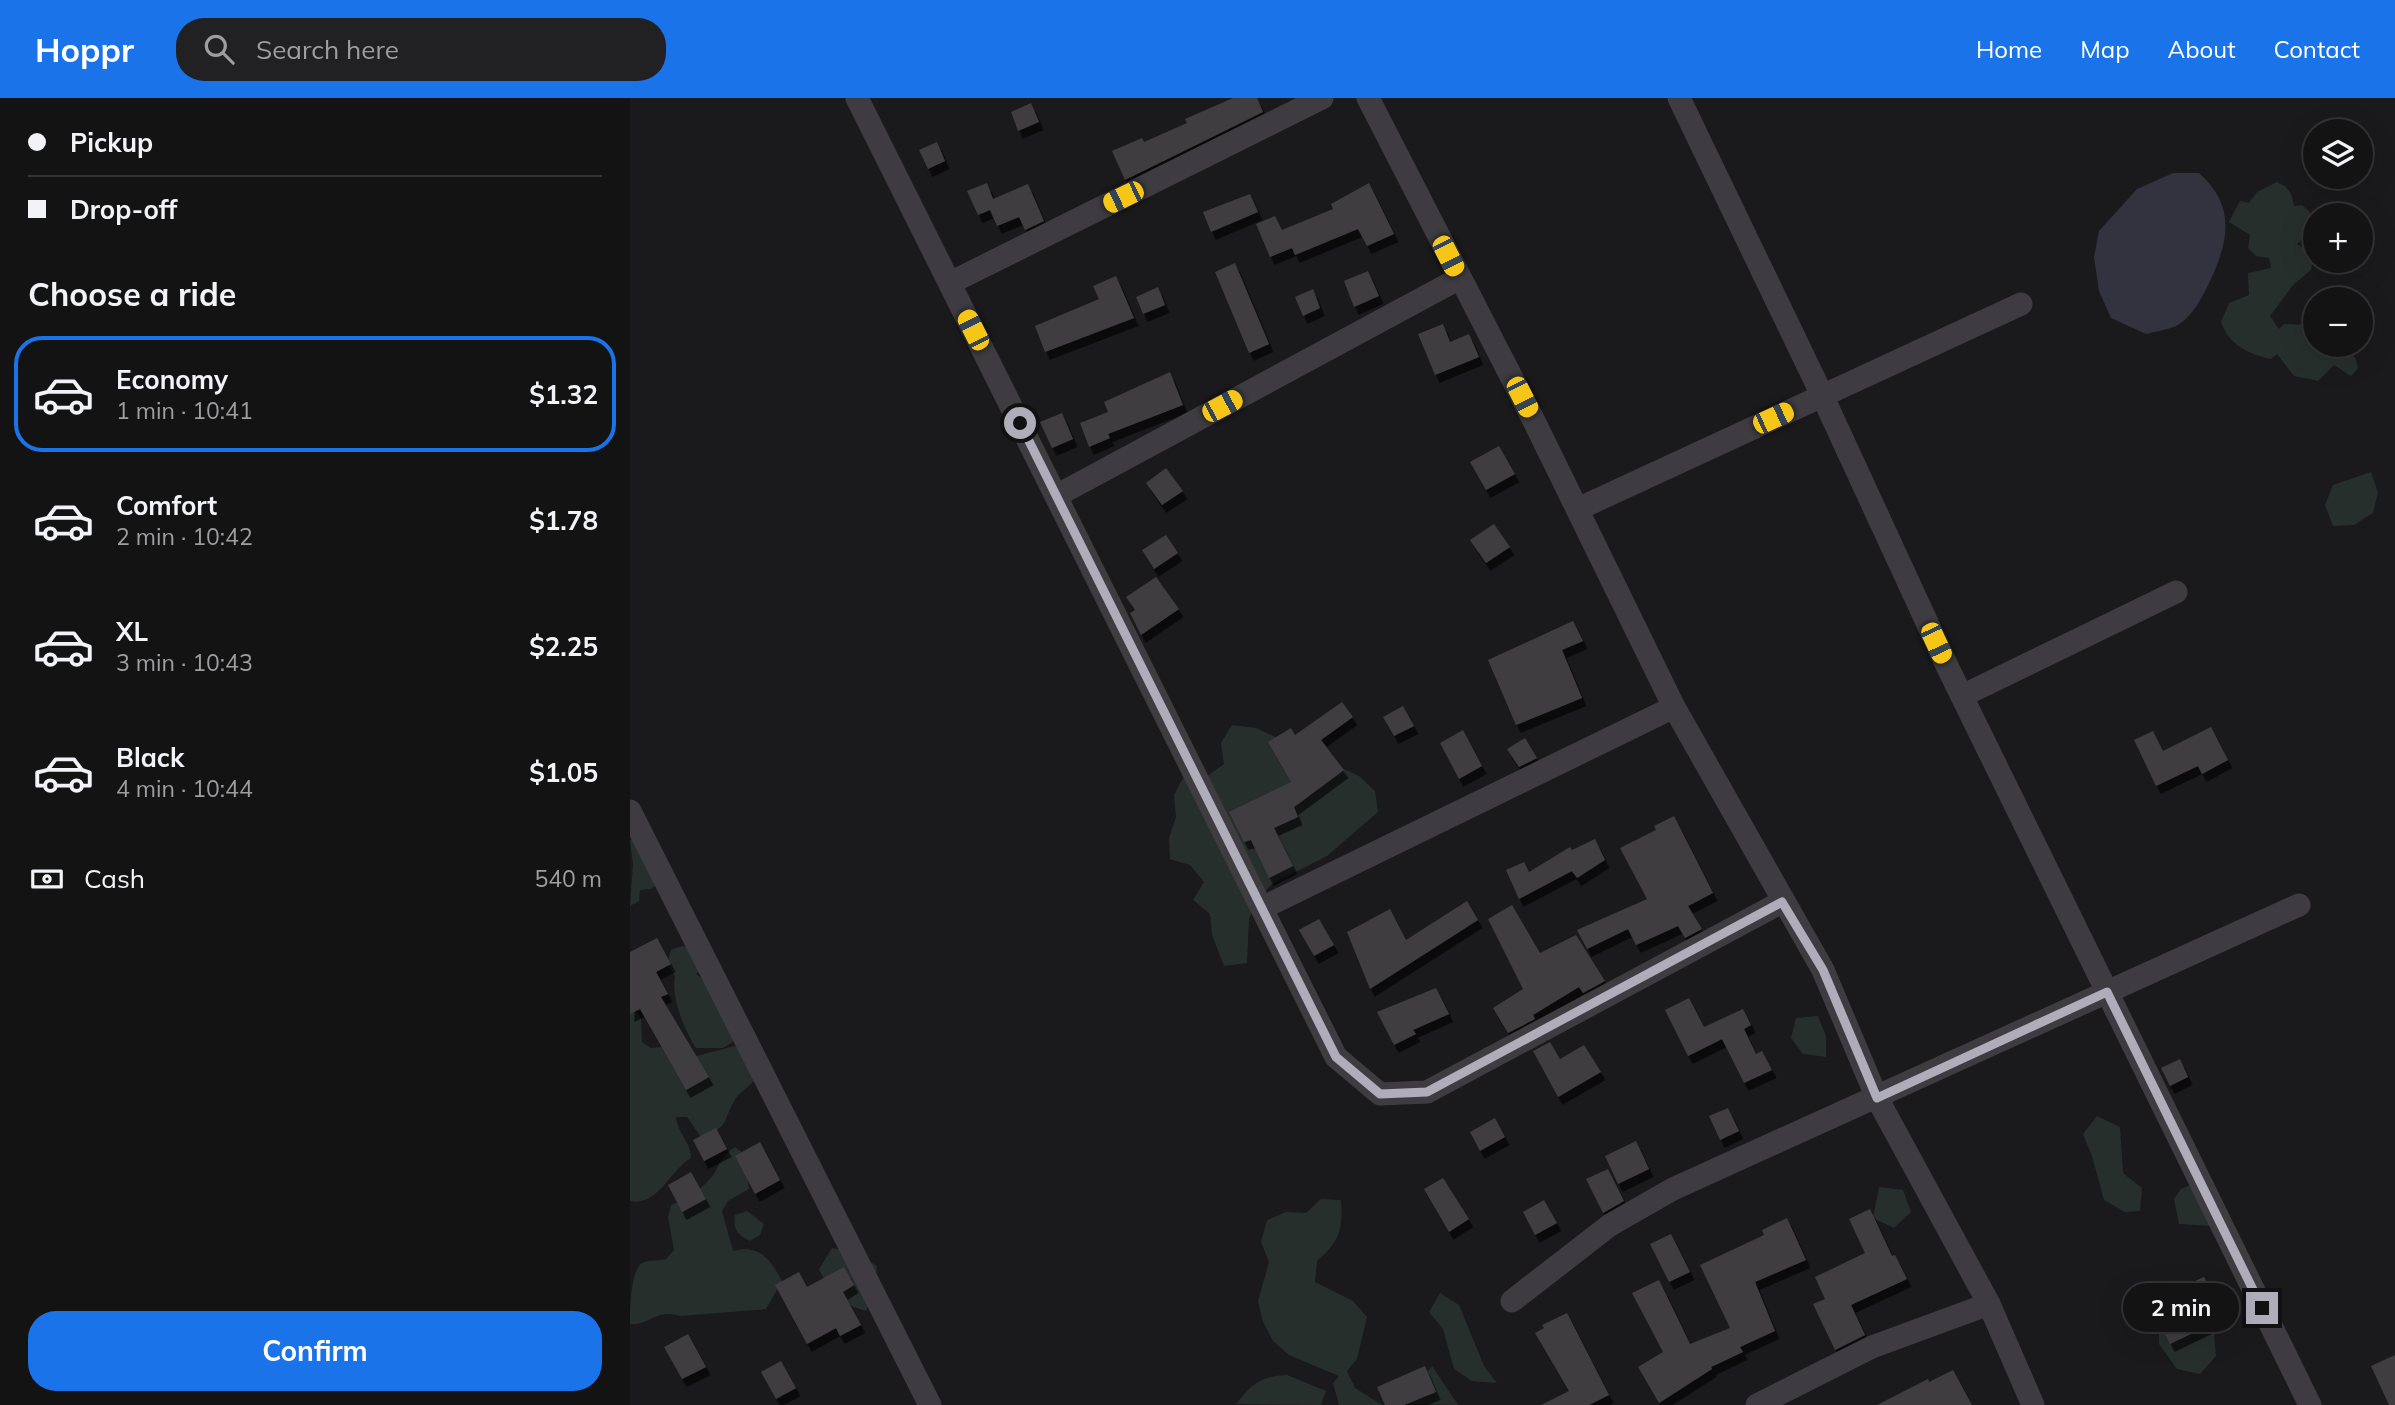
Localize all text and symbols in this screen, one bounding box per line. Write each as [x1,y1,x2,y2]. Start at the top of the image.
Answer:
search box [176,18,666,81]
text: Hoppr [35,29,134,70]
icon: search [200,30,238,68]
text: Search here [256,33,399,66]
text: Home [1976,34,2042,64]
text: Map [2080,34,2130,64]
text: About [2168,34,2236,64]
text: Contact [2274,34,2360,64]
map controls [2303,119,2373,357]
button: layers [2303,119,2373,189]
text: Pickup [70,126,153,159]
car [1100,178,1147,216]
text: Drop-off [70,193,177,226]
button: + [2303,203,2373,273]
car [1430,233,1467,279]
text: Choose a ride [28,274,236,314]
button: − [2303,287,2373,357]
car [955,307,992,353]
icon: car [32,363,95,426]
text: Economy [116,363,228,396]
car [1504,374,1541,420]
text: $1.32 [529,378,598,411]
car [1199,387,1246,425]
text: 1 min · 10:41 [116,396,253,425]
car [1750,400,1797,436]
route start [1004,407,1036,439]
icon: car [32,489,95,552]
text: Comfort [116,489,217,522]
text: $1.78 [529,504,598,537]
text: 2 min · 10:42 [116,522,253,551]
icon: car [32,615,95,678]
text: XL [116,615,148,648]
car [1918,620,1955,666]
text: $2.25 [529,630,598,663]
text: 3 min · 10:43 [116,648,253,677]
icon: car [32,741,95,804]
text: Black [116,741,184,774]
text: $1.05 [529,756,598,789]
text: 4 min · 10:44 [116,774,253,803]
icon: cash [28,860,66,898]
text: Cash [84,862,145,895]
text: 540 m [534,864,602,893]
callout: 2 min [2122,1284,2238,1332]
route end [2246,1292,2278,1324]
text: 2 min [2151,1293,2211,1322]
button: Confirm [28,1311,602,1391]

